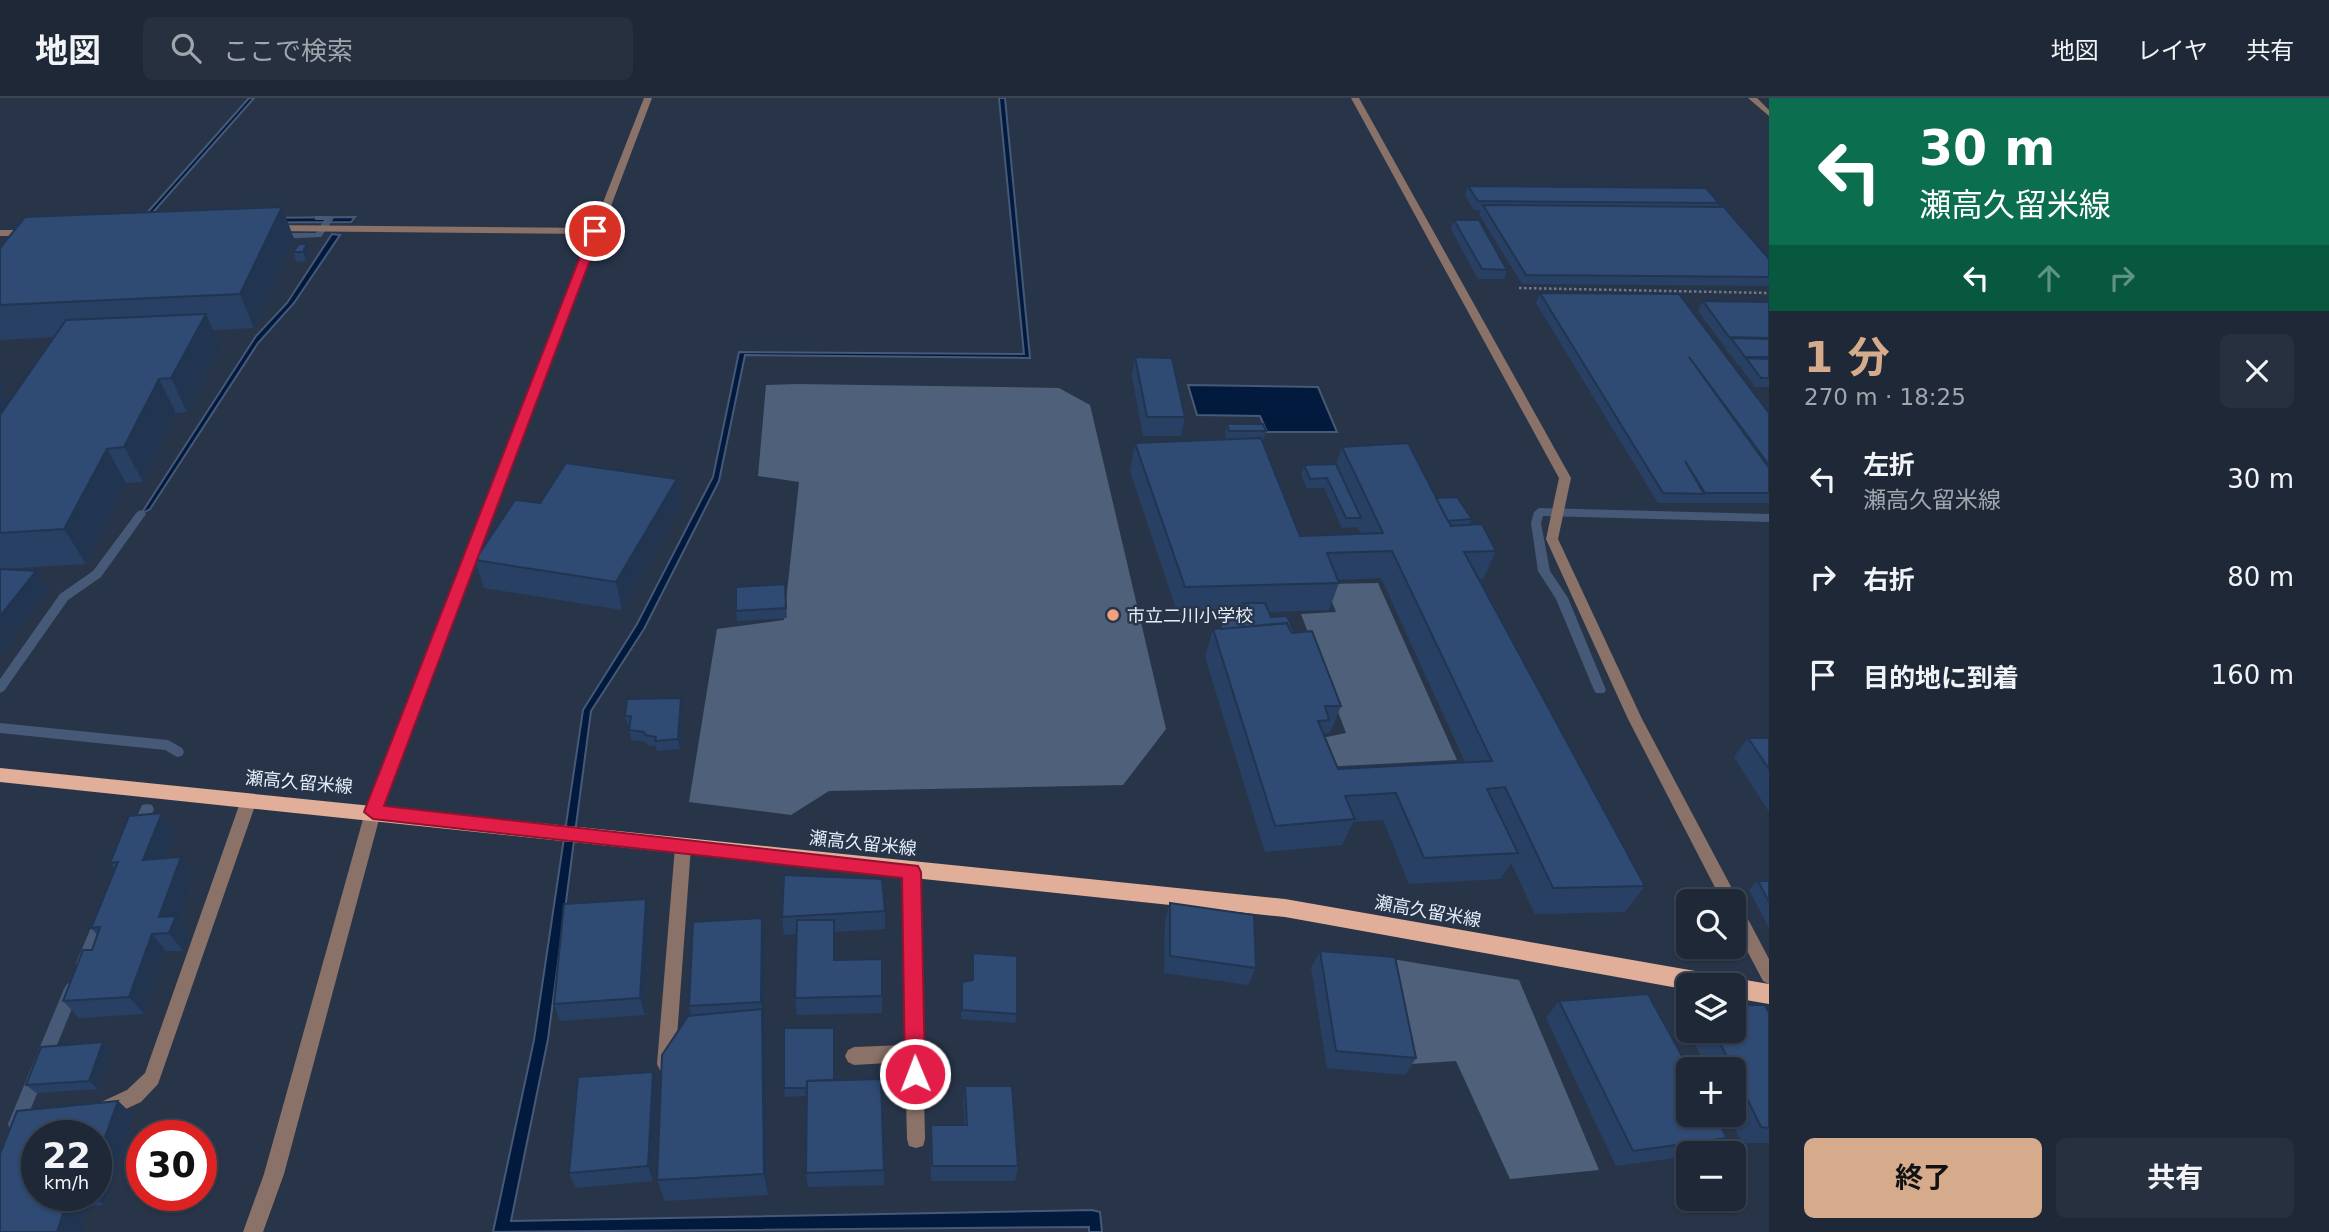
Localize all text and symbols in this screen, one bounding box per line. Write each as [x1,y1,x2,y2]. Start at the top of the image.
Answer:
search box [143,17,633,80]
icon: search [167,29,205,67]
text: 地図 [35,31,101,70]
text: ここで検索 [223,36,353,66]
text: 地図 [2051,37,2099,65]
text: レイヤ [2137,37,2208,65]
text: 共有 [2246,37,2294,65]
text: 30 m [1919,120,2055,177]
icon: left [1804,126,1895,217]
text: 瀬高久留米線 [1919,186,2111,224]
pin [565,201,625,261]
icon: arrive [576,212,614,250]
icon: left [1957,259,1995,297]
icon: ahead [2030,259,2068,297]
icon: right [2103,259,2141,297]
text: 1 分 [1804,333,1890,382]
button: close [2220,334,2294,408]
text: 270 m · 18:25 [1804,384,1966,410]
text: 左折 [1863,450,1915,480]
icon: left [1804,460,1842,498]
text: 30 m [2227,464,2294,494]
text: 瀬高久留米線 [1863,487,2001,513]
icon: right [1804,558,1842,596]
text: 80 m [2227,562,2294,592]
text: 右折 [1863,565,1915,595]
place label: 市立二川小学校 [1127,605,1253,626]
marker: 市立二川小学校 [1105,607,1121,623]
icon: arrive [1804,656,1842,694]
text: 160 m [2211,660,2294,690]
text: 目的地に到着 [1863,663,2019,693]
street label: 瀬高久留米線 [244,767,354,797]
street label: 瀬高久留米線 [808,827,918,859]
map controls [1676,889,1746,1211]
button: search [1676,889,1746,959]
street label: 瀬高久留米線 [1373,891,1483,931]
button: layers [1676,973,1746,1043]
position arrow [878,1037,952,1111]
button: + [1676,1057,1746,1127]
speed limit sign: 30 [126,1120,217,1211]
text: 22 [42,1136,91,1176]
button: 終了 [1804,1138,2042,1218]
button: 共有 [2056,1138,2294,1218]
button: − [1676,1141,1746,1211]
text: km/h [44,1172,89,1193]

